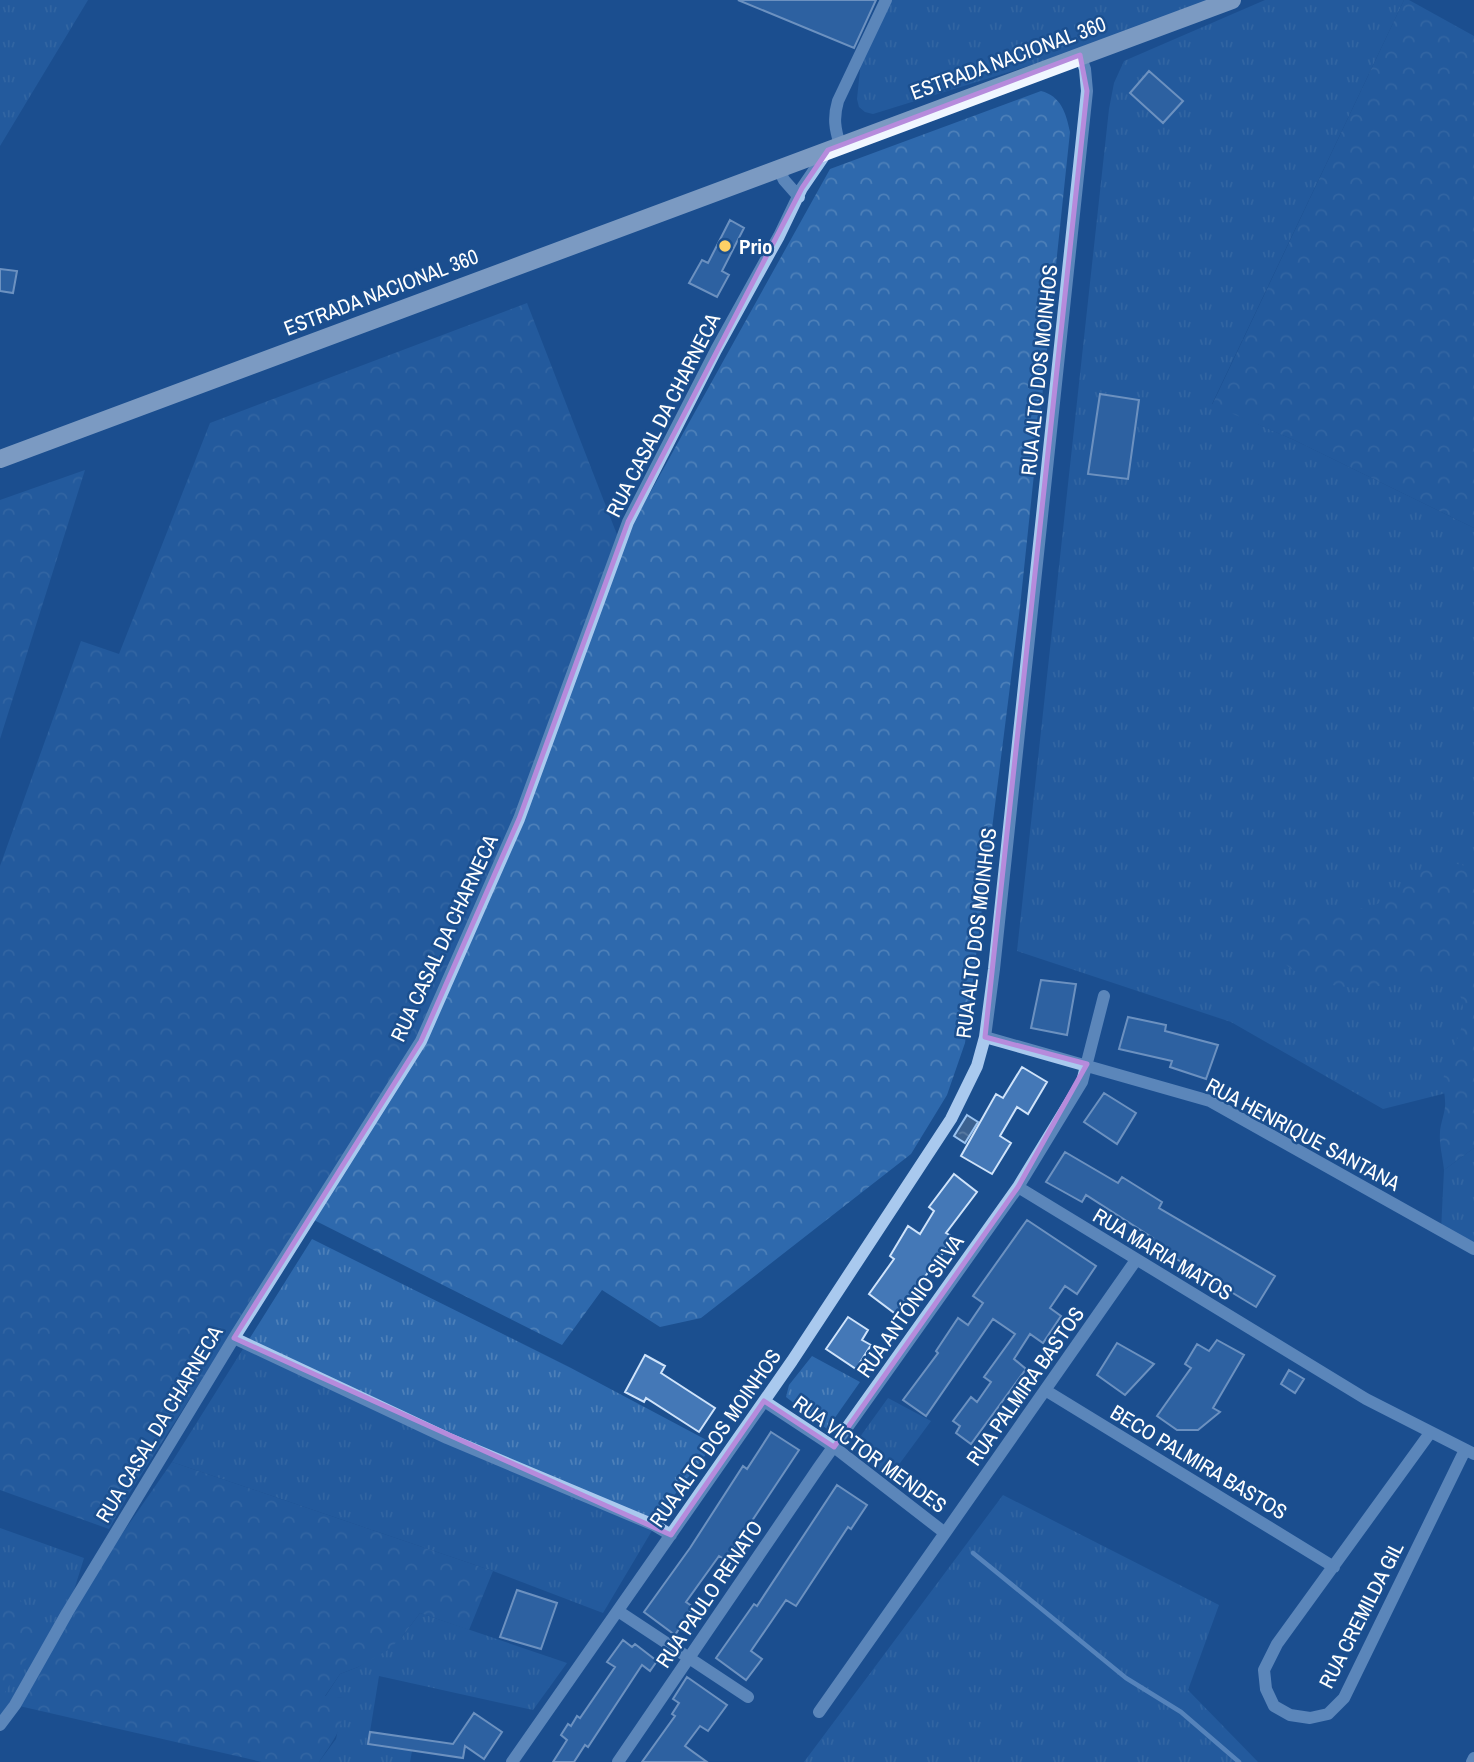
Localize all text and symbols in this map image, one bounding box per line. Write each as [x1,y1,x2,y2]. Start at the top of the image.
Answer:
street label: ESTRADA NACIONAL 360 [906,9,1110,107]
place label: Prio [739,232,773,261]
marker: Prio [717,238,733,254]
street label: ESTRADA NACIONAL 360 [280,242,482,342]
street label: RUA ALTO DOS MOINHOS [1014,263,1064,477]
street label: RUA CASAL DA CHARNECA [599,308,727,522]
street label: RUA ALTO DOS MOINHOS [949,826,1003,1040]
street label: RUA CASAL DA CHARNECA [383,829,505,1046]
street label: RUA HENRIQUE SANTANA [1201,1071,1406,1198]
street label: RUA MARIA MATOS [1088,1201,1238,1307]
street label: RUA ANTÓNIO SILVA [850,1228,970,1383]
street label: RUA PALMIRA BASTOS [959,1301,1091,1471]
street label: RUA CASAL DA CHARNECA [89,1320,230,1528]
street label: RUA ALTO DOS MOINHOS [642,1343,788,1533]
street label: RUA VICTOR MENDES [787,1388,953,1520]
street label: BECO PALMIRA BASTOS [1105,1398,1293,1526]
street label: RUA PAULO RENATO [649,1514,769,1674]
street label: RUA CREMILDA GIL [1312,1536,1411,1693]

